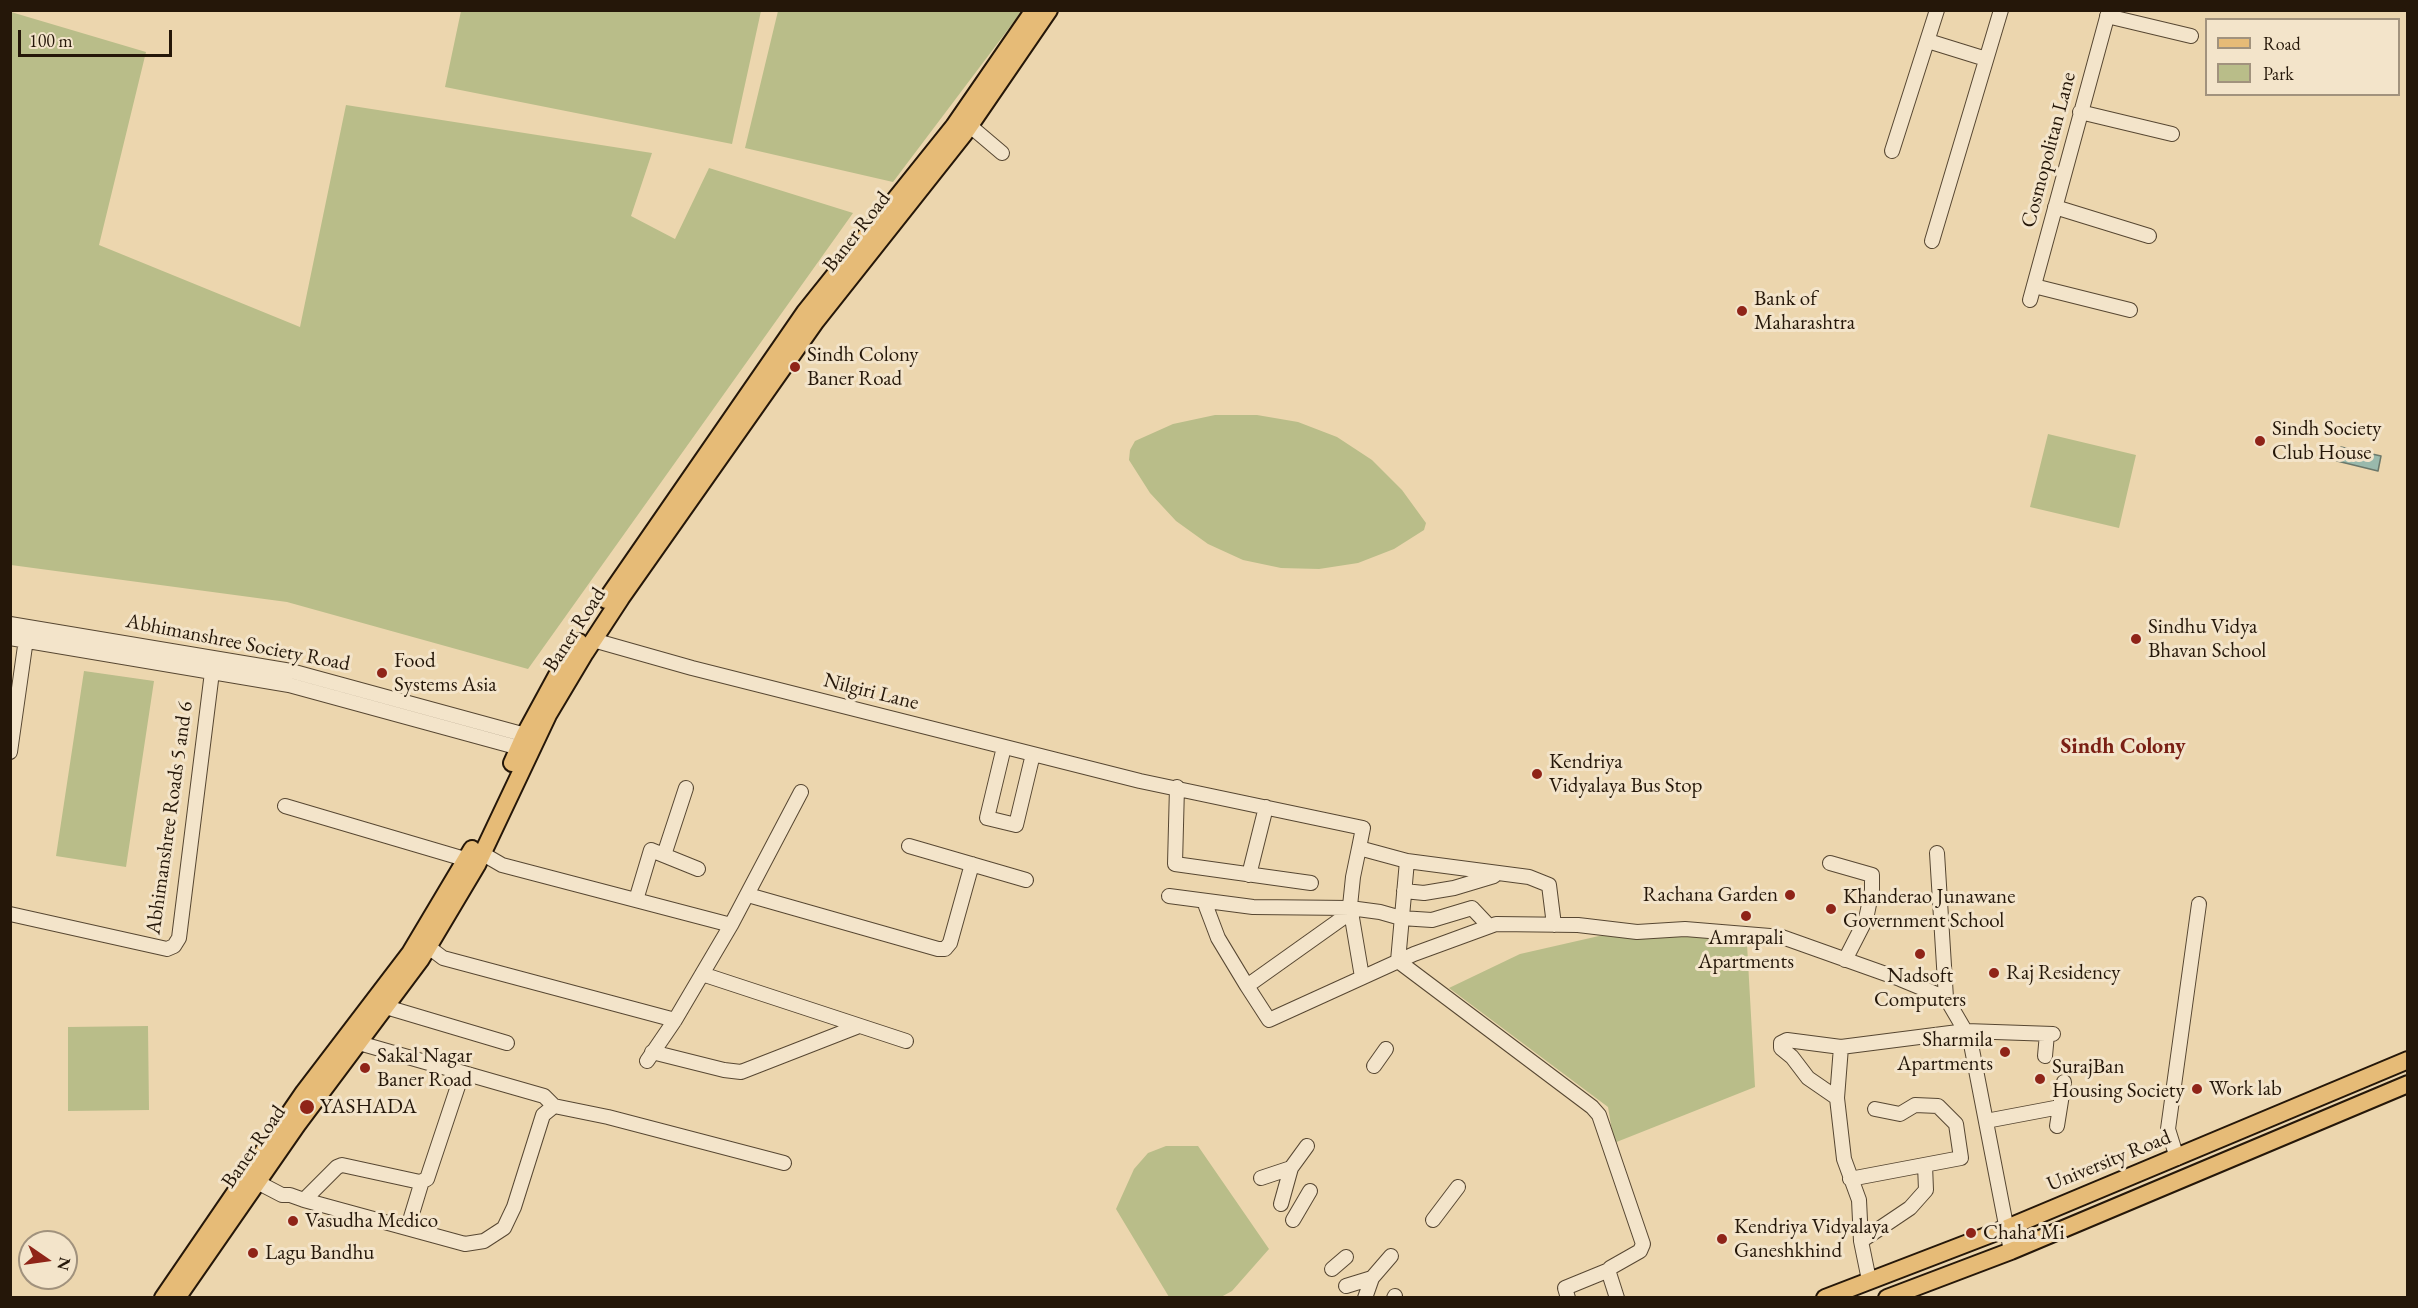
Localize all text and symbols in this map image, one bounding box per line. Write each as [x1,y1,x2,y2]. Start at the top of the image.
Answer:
scale bar [21,18,176,56]
legend [2205,18,2400,96]
text: 100 m [29,29,73,52]
text: Road [2263,32,2301,55]
text: Park [2263,62,2294,85]
street label: Cosmopolitan Lane [2016,69,2082,231]
street label: Baner Road [818,187,896,277]
place label: Bank of Maharashtra [1754,286,1855,336]
marker: Bank of Maharashtra [1735,304,1749,318]
place label: Sindh Colony Baner Road [807,342,919,392]
marker: Sindh Colony Baner Road [788,360,802,374]
place label: Sindh Society Club House [2272,416,2381,466]
marker: Sindh Society Club House [2253,434,2267,448]
street label: Baner Road [539,583,611,677]
street label: Abhimanshree Society Road [124,609,352,677]
place label: Sindhu Vidya Bhavan School [2148,614,2266,664]
marker: Sindhu Vidya Bhavan School [2129,632,2143,646]
place label: Food Systems Asia [394,648,497,698]
marker: Food Systems Asia [375,666,389,680]
street label: Nilgiri Lane [821,668,921,716]
street label: Abhimanshree Roads 5 and 6 [141,700,199,936]
district label: Sindh Colony [2060,734,2186,760]
place label: Kendriya Vidyalaya Bus Stop [1549,749,1702,799]
marker: Kendriya Vidyalaya Bus Stop [1530,767,1544,781]
place label: Rachana Garden [1643,882,1778,908]
place label: Khanderao Junawane Government School [1843,884,2015,934]
marker: Rachana Garden [1783,888,1797,902]
marker: Khanderao Junawane Government School [1824,902,1838,916]
marker: Amrapali Apartments [1739,909,1753,923]
place label: Amrapali Apartments [1698,925,1794,975]
marker: Nadsoft Computers [1913,947,1927,961]
place label: Raj Residency [2006,960,2120,986]
place label: Nadsoft Computers [1874,963,1966,1013]
marker: Raj Residency [1987,966,2001,980]
place label: Sharmila Apartments [1897,1027,1993,1077]
place label: Sakal Nagar Baner Road [377,1043,472,1093]
marker: Sharmila Apartments [1998,1045,2012,1059]
place label: SurajBan Housing Society [2052,1054,2185,1104]
marker: Sakal Nagar Baner Road [358,1061,372,1075]
marker: SurajBan Housing Society [2033,1072,2047,1086]
place label: Work lab [2209,1076,2282,1102]
marker: Work lab [2190,1082,2204,1096]
place label: YASHADA [320,1094,417,1120]
marker: YASHADA [298,1098,316,1116]
street label: Baner Road [216,1101,292,1193]
street label: University Road [2043,1125,2175,1197]
place label: Vasudha Medico [305,1208,438,1234]
marker: Vasudha Medico [286,1214,300,1228]
place label: Kendriya Vidyalaya Ganeshkhind [1734,1214,1889,1264]
place label: Chaha Mi [1983,1220,2065,1246]
marker: Chaha Mi [1964,1226,1978,1240]
north arrow [18,1230,78,1290]
marker: Kendriya Vidyalaya Ganeshkhind [1715,1232,1729,1246]
place label: Lagu Bandhu [265,1240,374,1266]
marker: Lagu Bandhu [246,1246,260,1260]
text: N [52,1255,76,1272]

